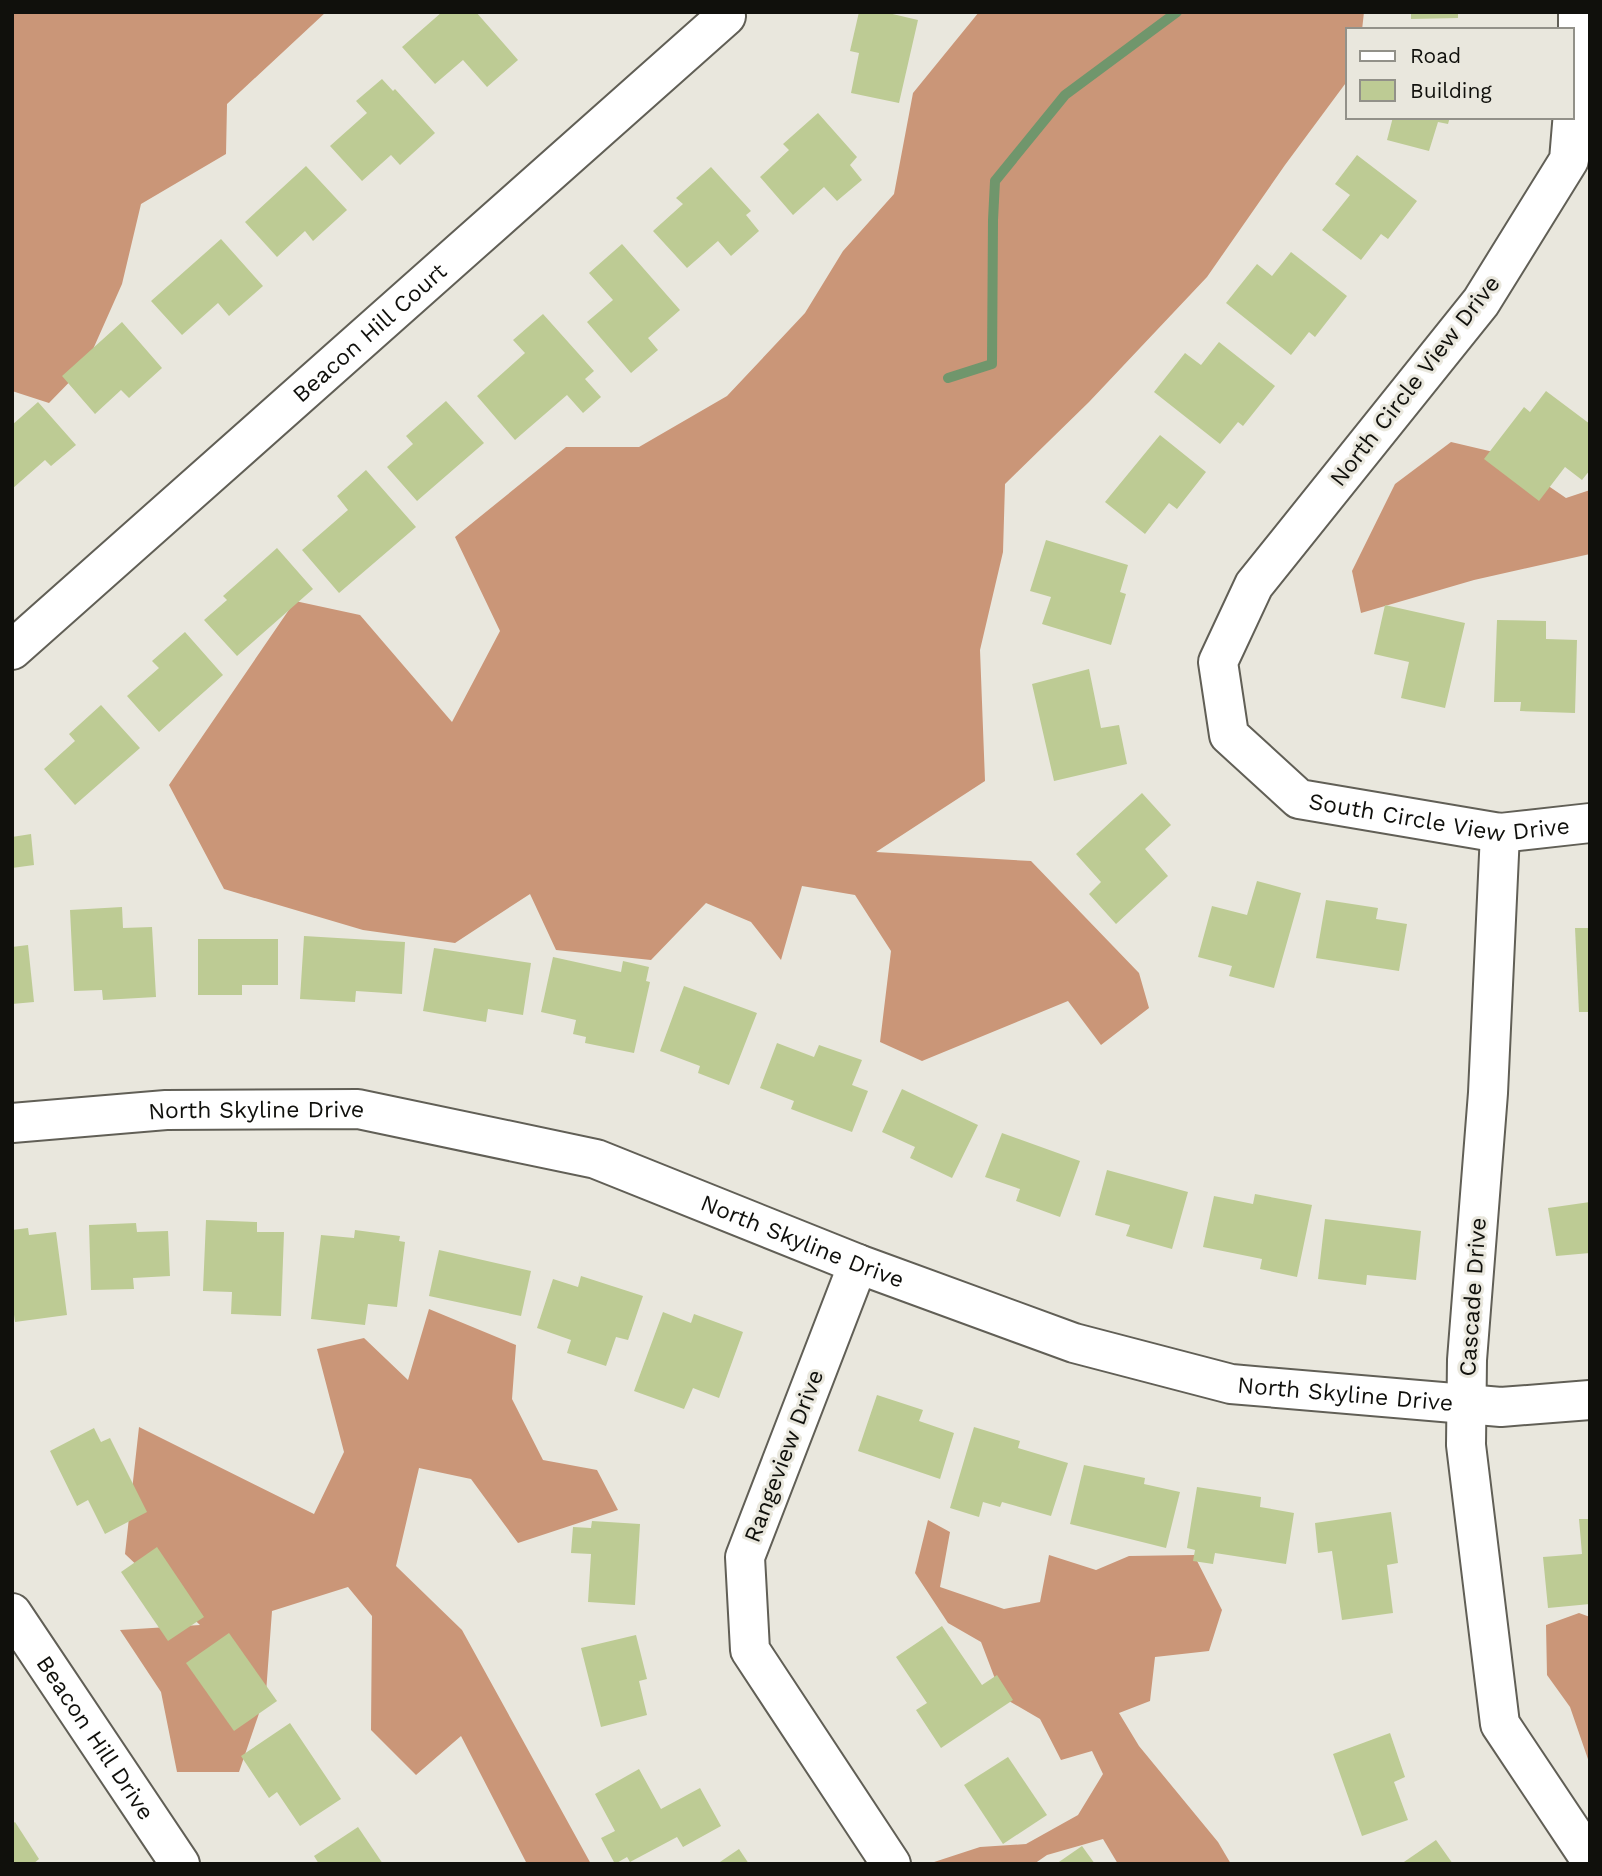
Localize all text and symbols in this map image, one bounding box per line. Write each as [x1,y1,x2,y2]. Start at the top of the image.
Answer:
legend [1346,28,1574,119]
text: Road [1410,43,1461,68]
text: Building [1410,78,1492,103]
street label: Beacon Hill Court [287,257,452,408]
street label: North Circle View Drive [1324,270,1506,492]
street label: South Circle View Drive [1307,787,1571,847]
street label: North Skyline Drive [147,1094,367,1125]
street label: North Skyline Drive [697,1189,908,1293]
street label: Cascade Drive [1454,1216,1492,1378]
street label: Rangeview Drive [739,1366,829,1546]
street label: North Skyline Drive [1236,1371,1454,1416]
street label: Beacon Hill Drive [31,1651,160,1825]

